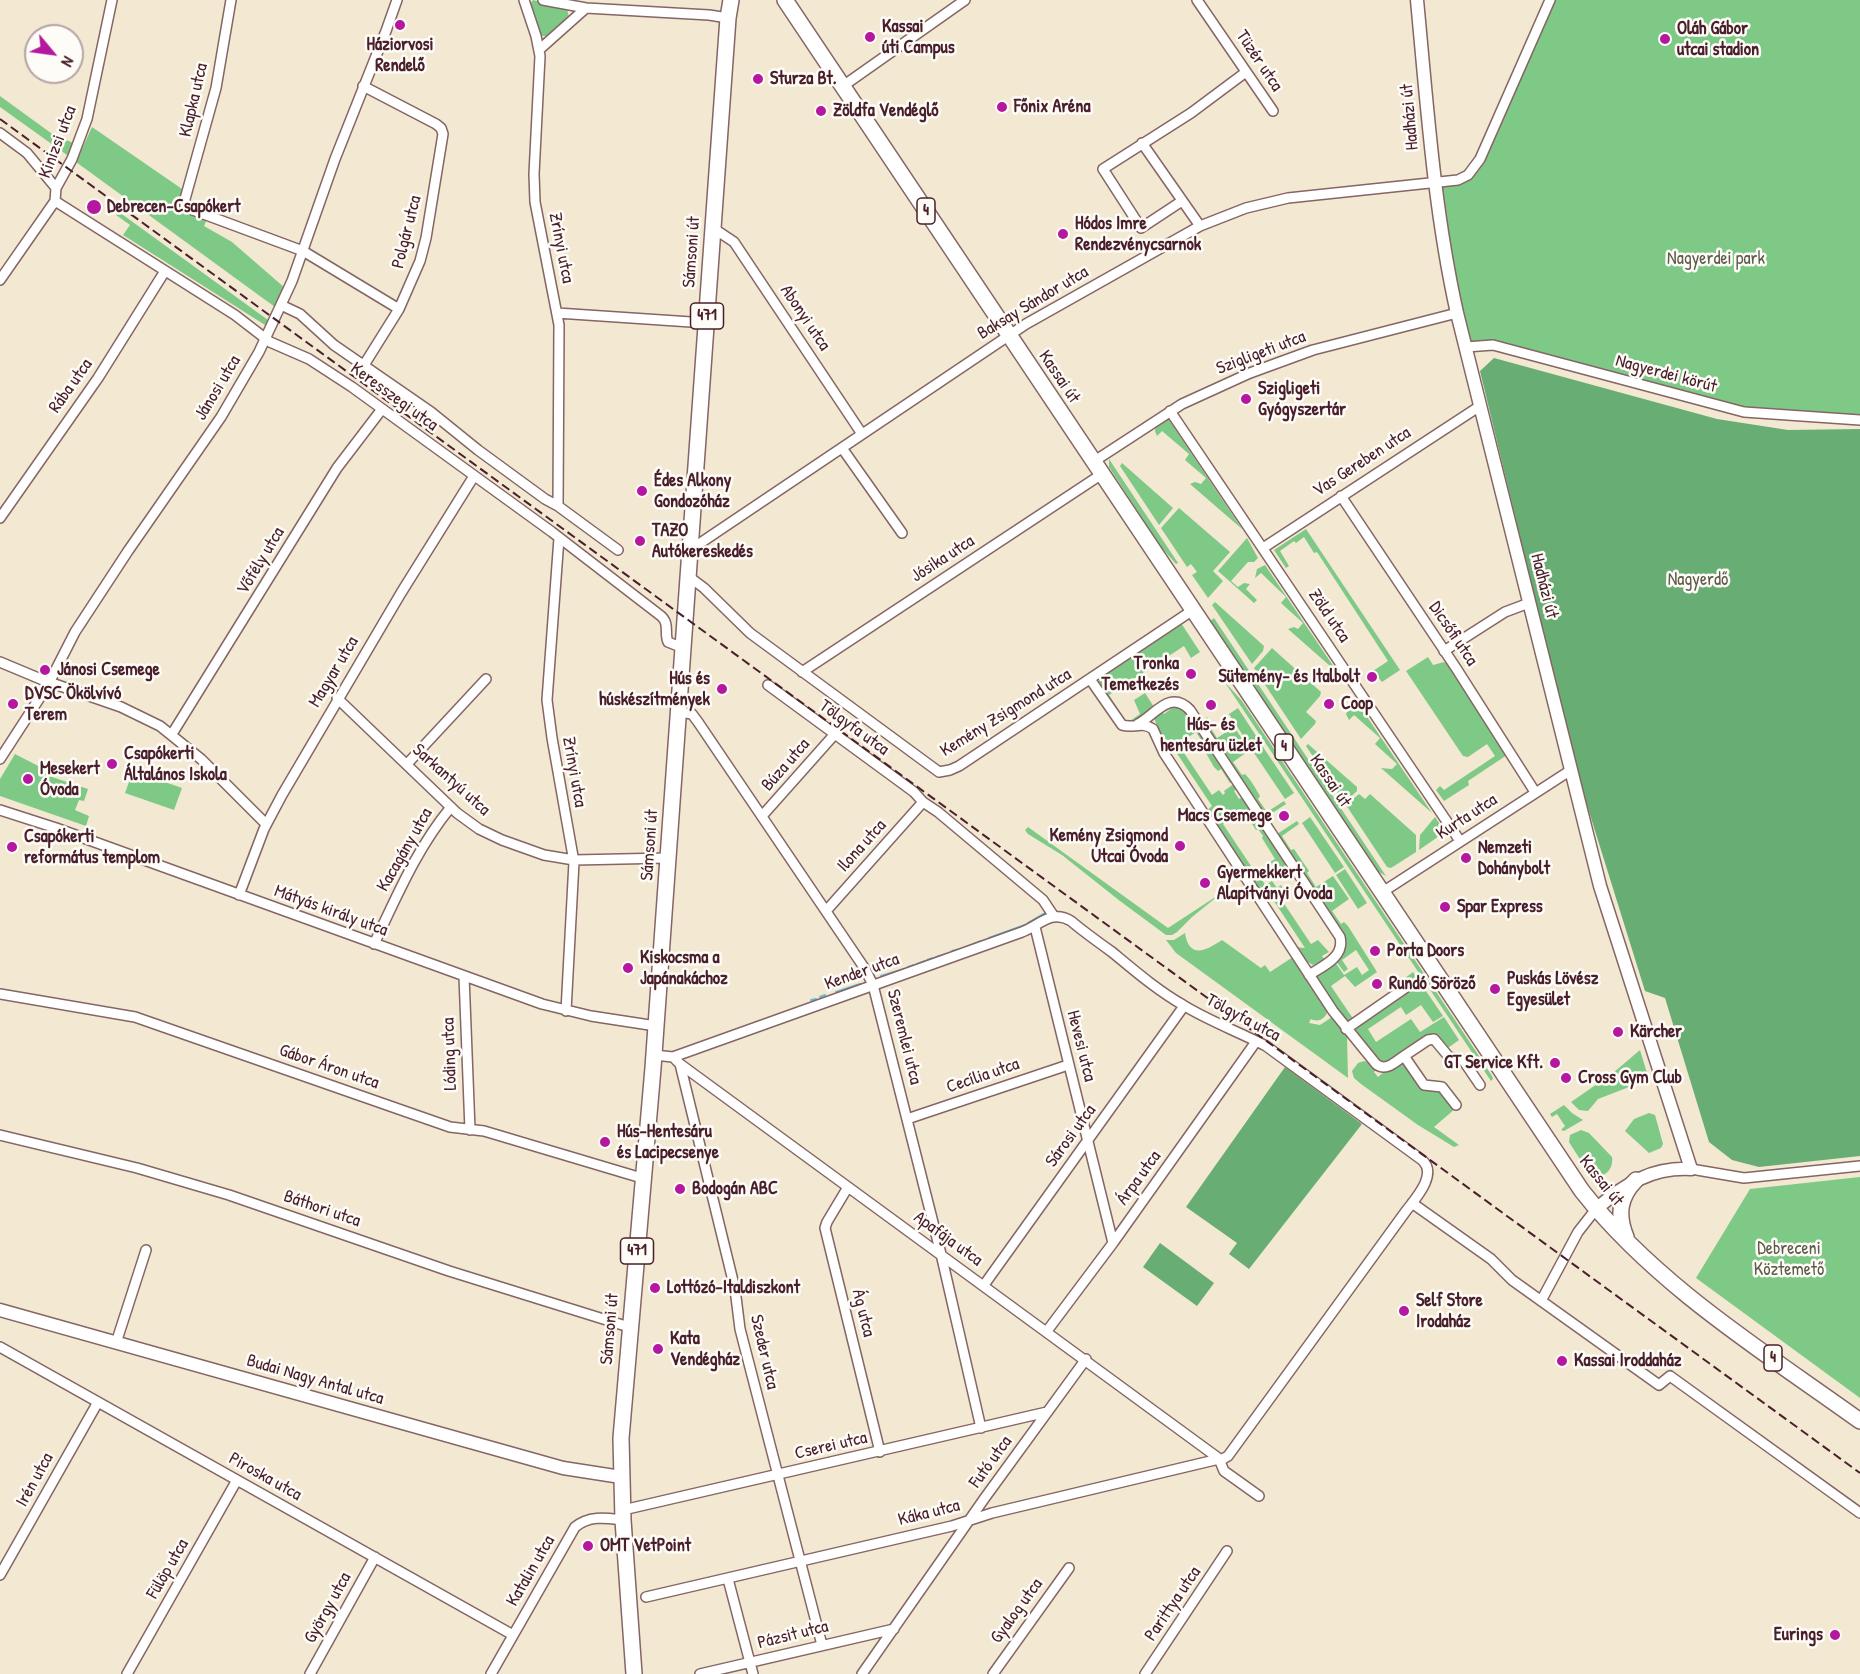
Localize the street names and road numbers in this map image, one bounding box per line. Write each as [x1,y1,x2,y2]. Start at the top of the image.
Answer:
street label: Tüzér utca [1231,26,1287,96]
street label: Klapka utca [175,61,213,139]
street label: Hadházi út [1396,83,1424,151]
street label: Kinizsi utca [34,103,82,181]
street label: Polgár utca [388,193,426,271]
road number: 4 [917,198,935,224]
street label: Zrínyi utca [544,211,578,285]
street label: Sámsoni út [679,216,705,288]
street label: Baksay Sándor utca [974,261,1092,345]
street label: Abonyi utca [775,281,835,355]
road number: 471 [690,303,724,329]
street label: Szigligeti utca [1213,326,1309,380]
street label: Kassai út [1034,347,1084,407]
street label: Nagyerdei körút [1613,350,1719,398]
street label: Jánosi utca [190,352,246,424]
street label: Rába utca [45,355,97,417]
street label: Keresszegi utca [346,358,442,436]
street label: Vas Gereben utca [1309,422,1415,502]
street label: Vőfély utca [232,523,290,599]
street label: Jósika utca [907,531,979,587]
street label: Hadházi út [1525,551,1563,621]
street label: Zöld utca [1303,585,1355,647]
street label: Dicsőfi utca [1424,598,1482,670]
street label: Magyar utca [304,633,364,711]
street label: Kemény Zsigmond utca [937,664,1075,762]
street label: Tölgyfa utca [815,695,893,761]
street label: Búza utca [757,734,815,796]
road number: 4 [1275,734,1293,760]
street label: Zrínyi utca [557,735,591,809]
street label: Sarkantyú utca [408,739,494,821]
street label: Kassai út [1305,751,1355,811]
street label: Kurta utca [1432,789,1502,845]
street label: Kacagány utca [372,804,438,896]
street label: Sámsoni út [637,809,663,881]
street label: Ilona utca [833,815,891,877]
street label: Mátyás király utca [271,880,391,942]
street label: Kender utca [822,949,902,995]
street label: Szeremlei utca [882,987,926,1087]
street label: Tölgyfa utca [1202,989,1284,1047]
street label: Hevesi utca [1062,1008,1100,1084]
street label: Lóding utca [438,1017,462,1091]
street label: Gábor Áron utca [276,1040,382,1094]
street label: Cecília utca [944,1053,1022,1099]
street label: Sárosi utca [1041,1101,1101,1171]
street label: Árpa utca [1112,1147,1166,1209]
street label: Kassai út [1574,1151,1628,1211]
street label: Báthori utca [281,1186,363,1232]
street label: Apafája utca [909,1207,987,1271]
road number: 471 [620,1238,654,1264]
street label: Ág utca [847,1287,879,1339]
street label: Sámsoni út [596,1292,624,1366]
street label: Szeder utca [745,1313,783,1391]
road number: 4 [1764,1345,1782,1371]
street label: Budai Nagy Antal utca [244,1350,386,1410]
street label: Cserei utca [793,1427,869,1465]
street label: Futó utca [965,1432,1017,1492]
street label: Piroska utca [225,1448,305,1506]
street label: Irén utca [11,1449,59,1511]
street label: Káka utca [896,1495,962,1531]
street label: Katalin utca [502,1532,560,1610]
street label: Fülöp utca [142,1535,194,1603]
street label: Parittya utca [1140,1563,1206,1645]
street label: György utca [300,1569,356,1647]
street label: Gyalog utca [986,1574,1048,1648]
street label: Pázsit utca [755,1616,831,1654]

